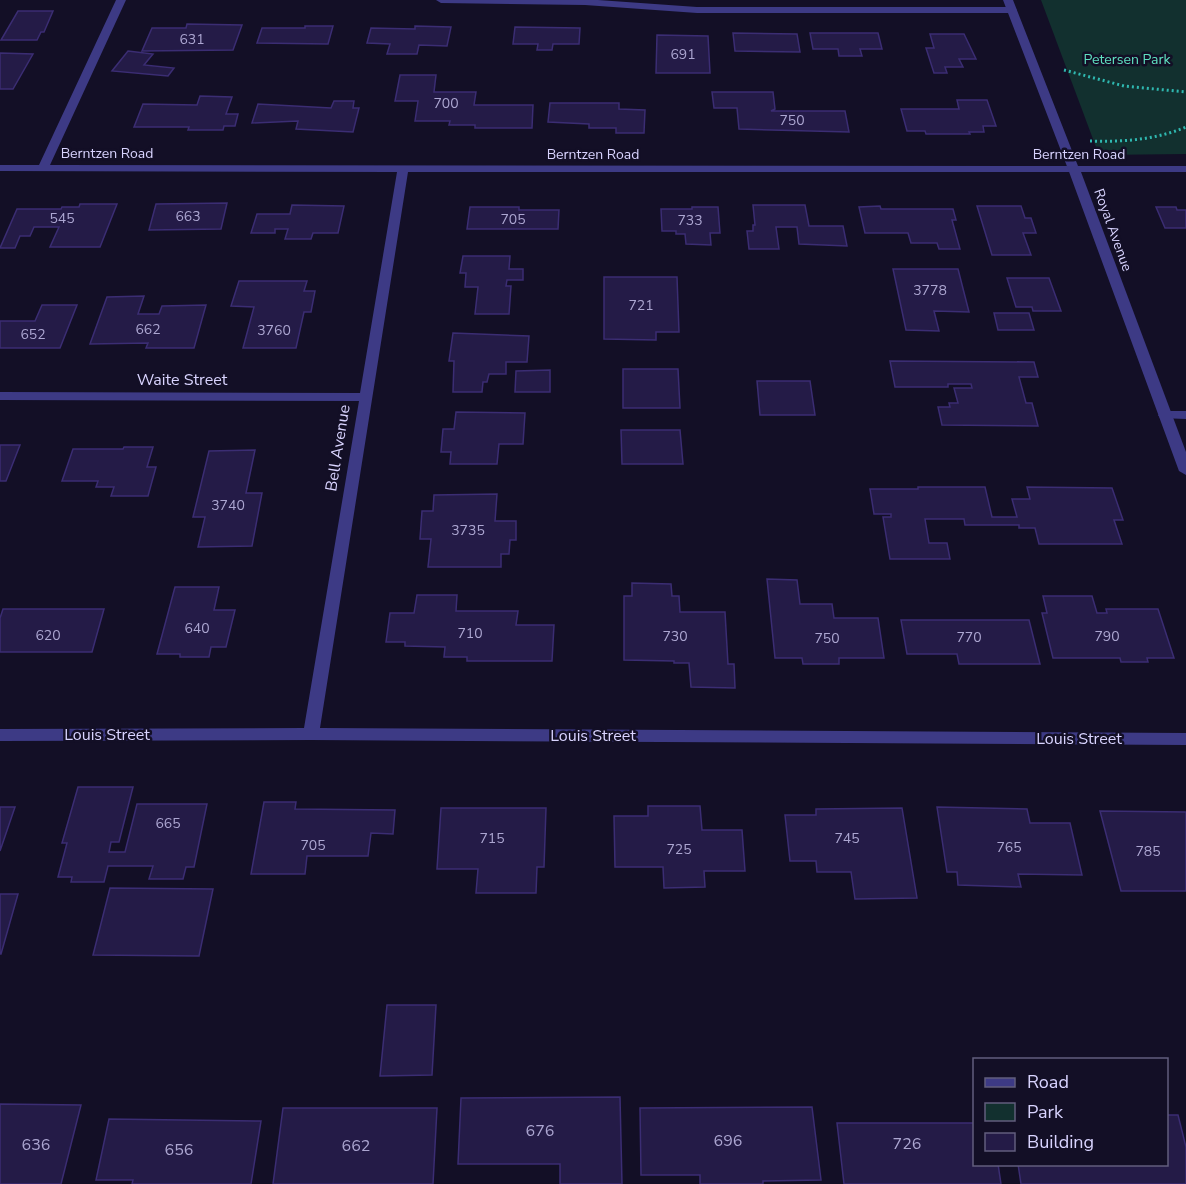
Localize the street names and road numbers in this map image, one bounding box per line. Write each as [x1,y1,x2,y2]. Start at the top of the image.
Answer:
street label: Berntzen Road [61,144,153,163]
street label: Berntzen Road [547,145,639,164]
street label: Berntzen Road [1033,145,1125,164]
street label: Royal Avenue [1089,186,1137,274]
street label: Waite Street [137,369,228,391]
street label: Bell Avenue [320,403,356,493]
street label: Louis Street [64,724,150,746]
street label: Louis Street [550,725,636,747]
street label: Louis Street [1036,728,1122,750]

